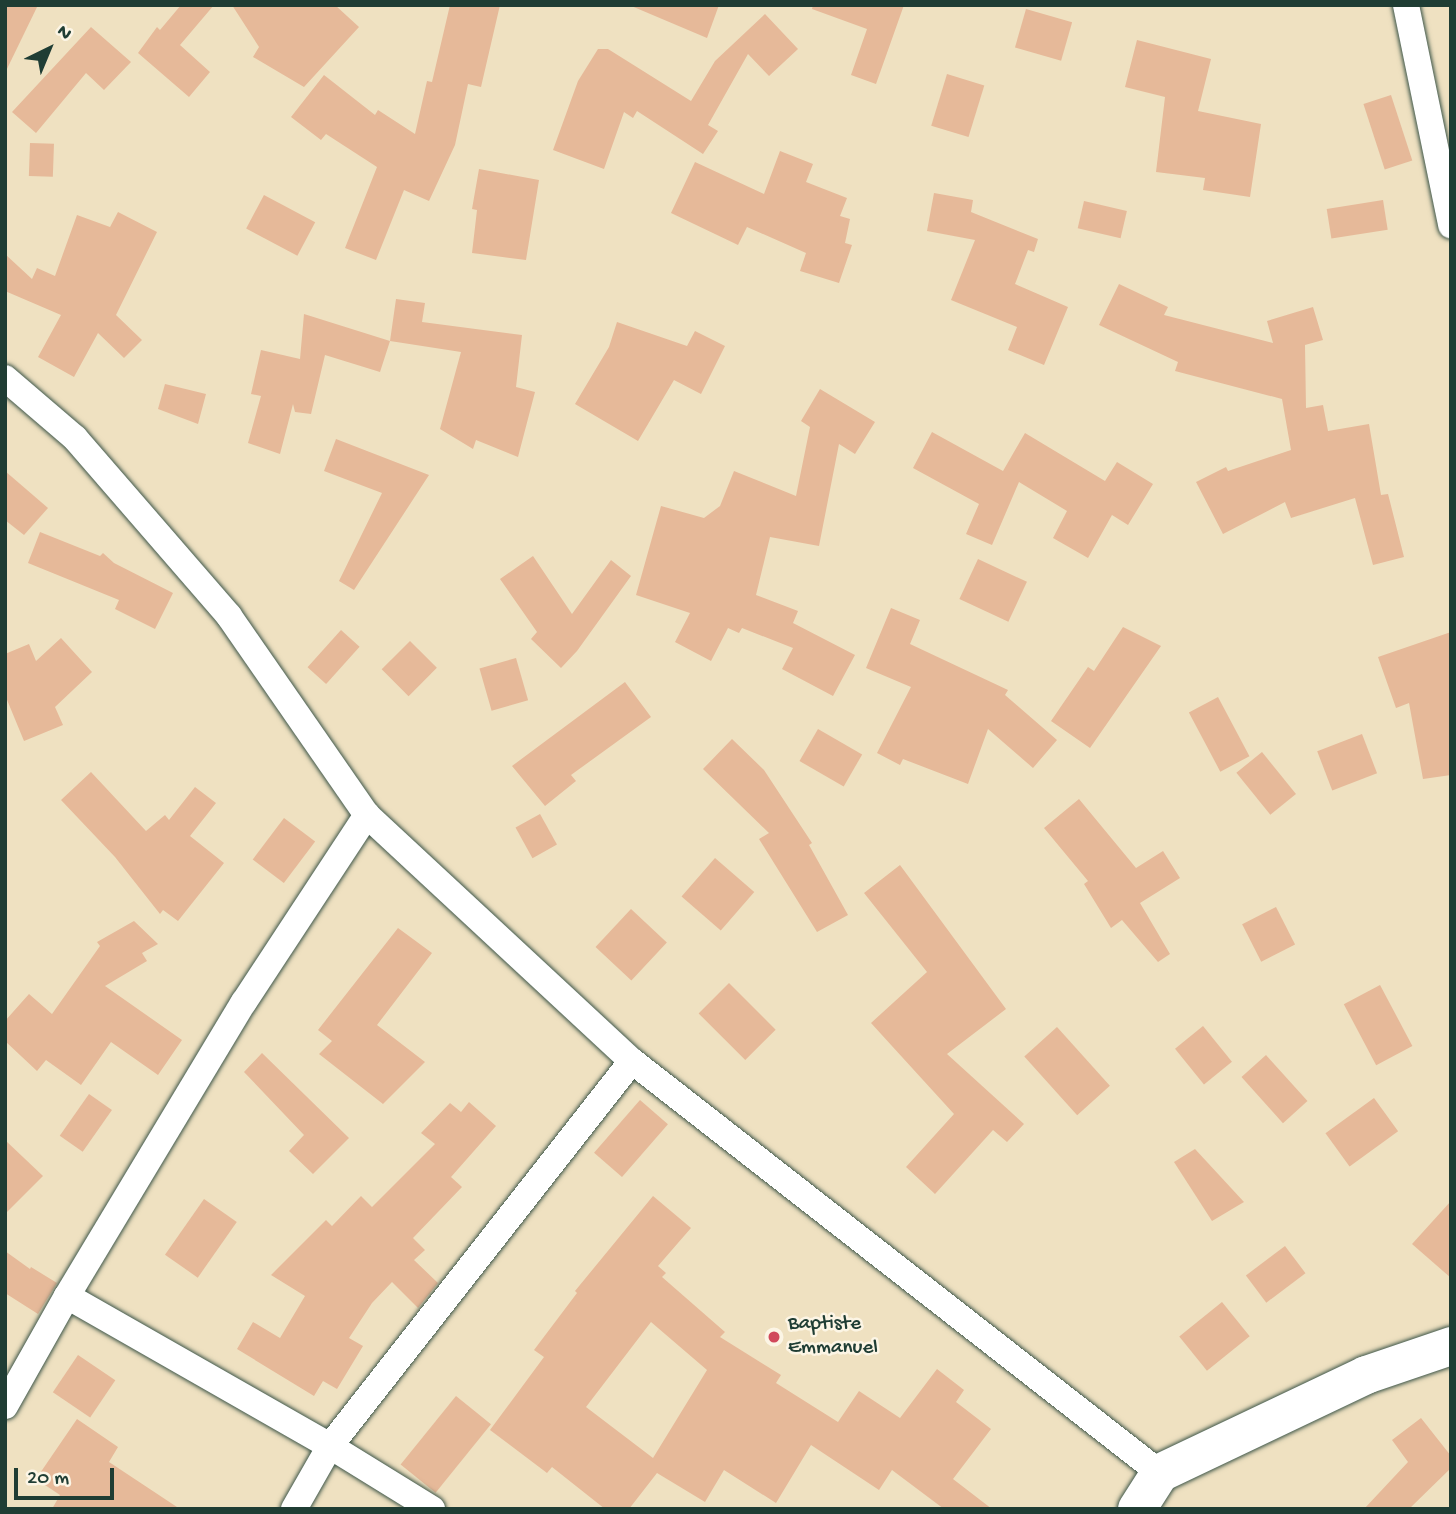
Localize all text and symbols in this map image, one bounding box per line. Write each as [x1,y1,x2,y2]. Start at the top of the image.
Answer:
north arrow [14,14,84,84]
text: N [51,21,76,46]
place label: Baptiste Emmanuel [788,1312,878,1362]
marker: Baptiste Emmanuel [766,1329,782,1345]
scale bar [18,1454,117,1498]
text: 20 m [27,1467,69,1492]

